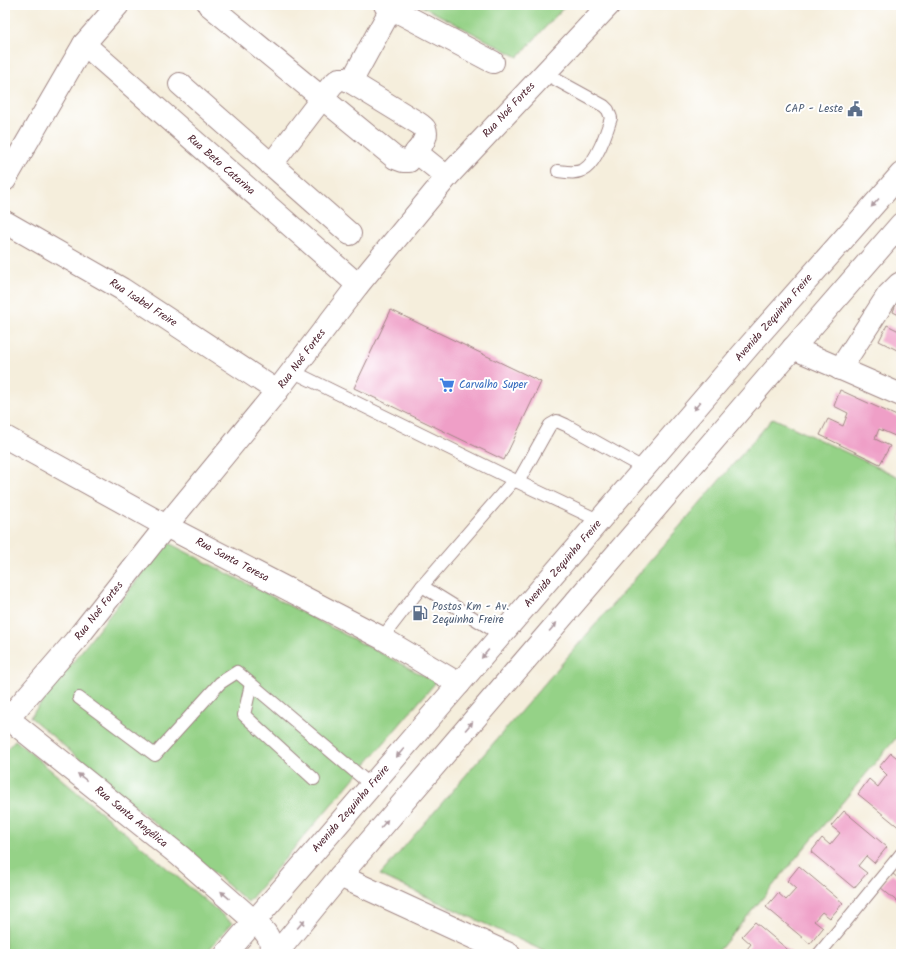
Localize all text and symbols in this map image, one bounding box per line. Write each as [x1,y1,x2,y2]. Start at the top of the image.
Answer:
street label: Rua Noé Fortes [478,78,540,142]
place label: CAP - Leste [785,100,843,118]
public building icon: CAP - Leste [846,100,864,118]
street label: Rua Beto Catarina [183,130,259,200]
one-way arrow [871,199,880,208]
street label: Avenida Zequinha Freire [731,270,817,366]
street label: Rua Isabel Freire [105,274,181,332]
street label: Rua Noé Fortes [273,325,331,393]
supermarket icon: Carvalho Super [438,376,456,394]
place label: Carvalho Super [459,376,529,394]
one-way arrow [693,402,702,411]
street label: Avenida Zequinha Freire [520,516,606,612]
street label: Rua Santa Teresa [192,533,272,587]
street label: Rua Noé Fortes [70,577,128,645]
place label: Postos Km - Av. Zequinha Freire [432,598,509,629]
fuel station icon: Postos Km - Av. Zequinha Freire [411,604,429,622]
one-way arrow [549,622,558,632]
one-way arrow [481,649,490,659]
one-way arrow [464,720,473,731]
one-way arrow [396,747,405,758]
street label: Avenida Zequinha Freire [308,761,394,857]
one-way arrow [76,772,87,781]
street label: Rua Santa Angélica [90,782,172,852]
one-way arrow [380,819,389,830]
one-way arrow [220,891,230,900]
one-way arrow [296,919,305,929]

